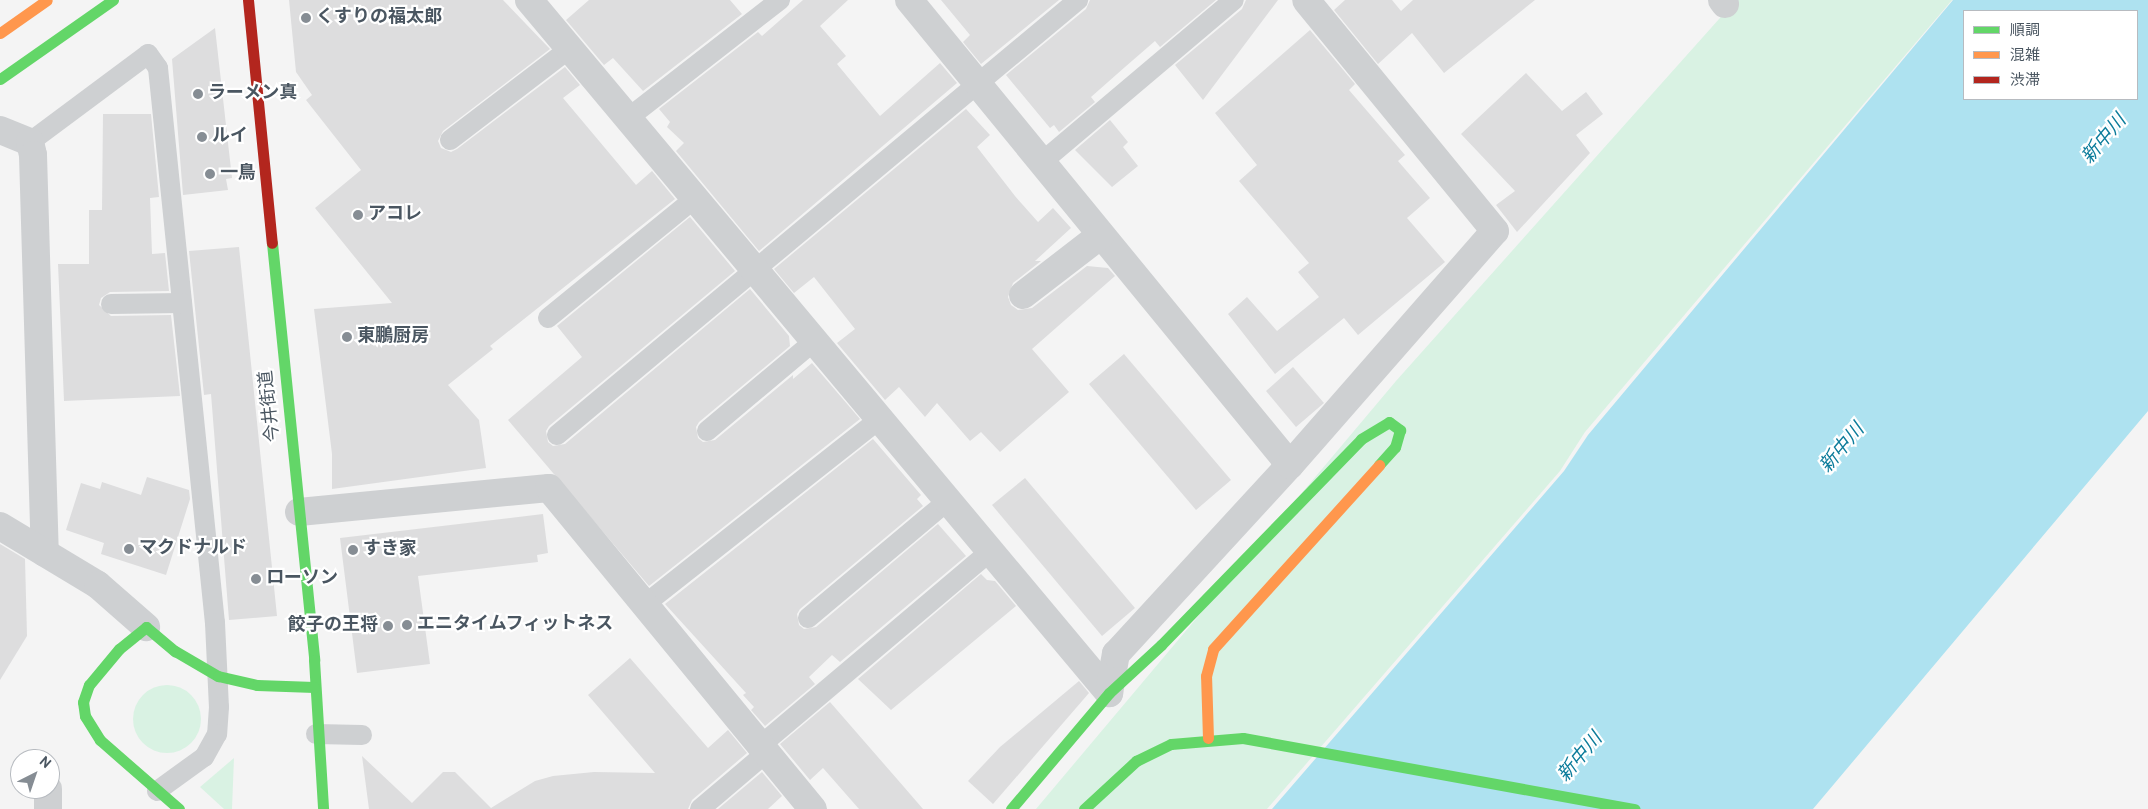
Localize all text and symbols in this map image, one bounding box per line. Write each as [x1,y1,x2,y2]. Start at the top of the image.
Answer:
place label: くすりの福太郎 [316,7,442,29]
legend [1963,10,2138,100]
marker: くすりの福太郎 [300,12,312,24]
text: 順調 [2010,22,2040,41]
text: 混雑 [2010,47,2040,66]
text: 渋滞 [2010,72,2040,91]
place label: ラーメン真 [208,83,298,105]
marker: ラーメン真 [192,88,204,100]
water label: 新中川 [2078,111,2132,169]
place label: ルイ [212,126,248,148]
marker: ルイ [196,131,208,143]
place label: 一鳥 [220,163,256,185]
marker: 一鳥 [204,168,216,180]
place label: アコレ [368,204,422,226]
marker: アコレ [352,209,364,221]
place label: 東鵬厨房 [357,326,429,348]
marker: 東鵬厨房 [341,331,353,343]
street label: 今井街道 [256,369,286,443]
water label: 新中川 [1816,420,1870,478]
place label: マクドナルド [139,538,247,560]
place label: すき家 [363,539,417,561]
marker: マクドナルド [123,543,135,555]
marker: すき家 [347,544,359,556]
place label: ローソン [266,568,338,590]
marker: ローソン [250,573,262,585]
place label: エニタイムフィットネス [417,614,615,636]
place label: 餃子の王将 [288,615,378,637]
marker: エニタイムフィットネス [401,619,413,631]
marker: 餃子の王将 [382,620,394,632]
water label: 新中川 [1554,729,1608,787]
north arrow [10,749,60,799]
text: N [35,753,54,773]

